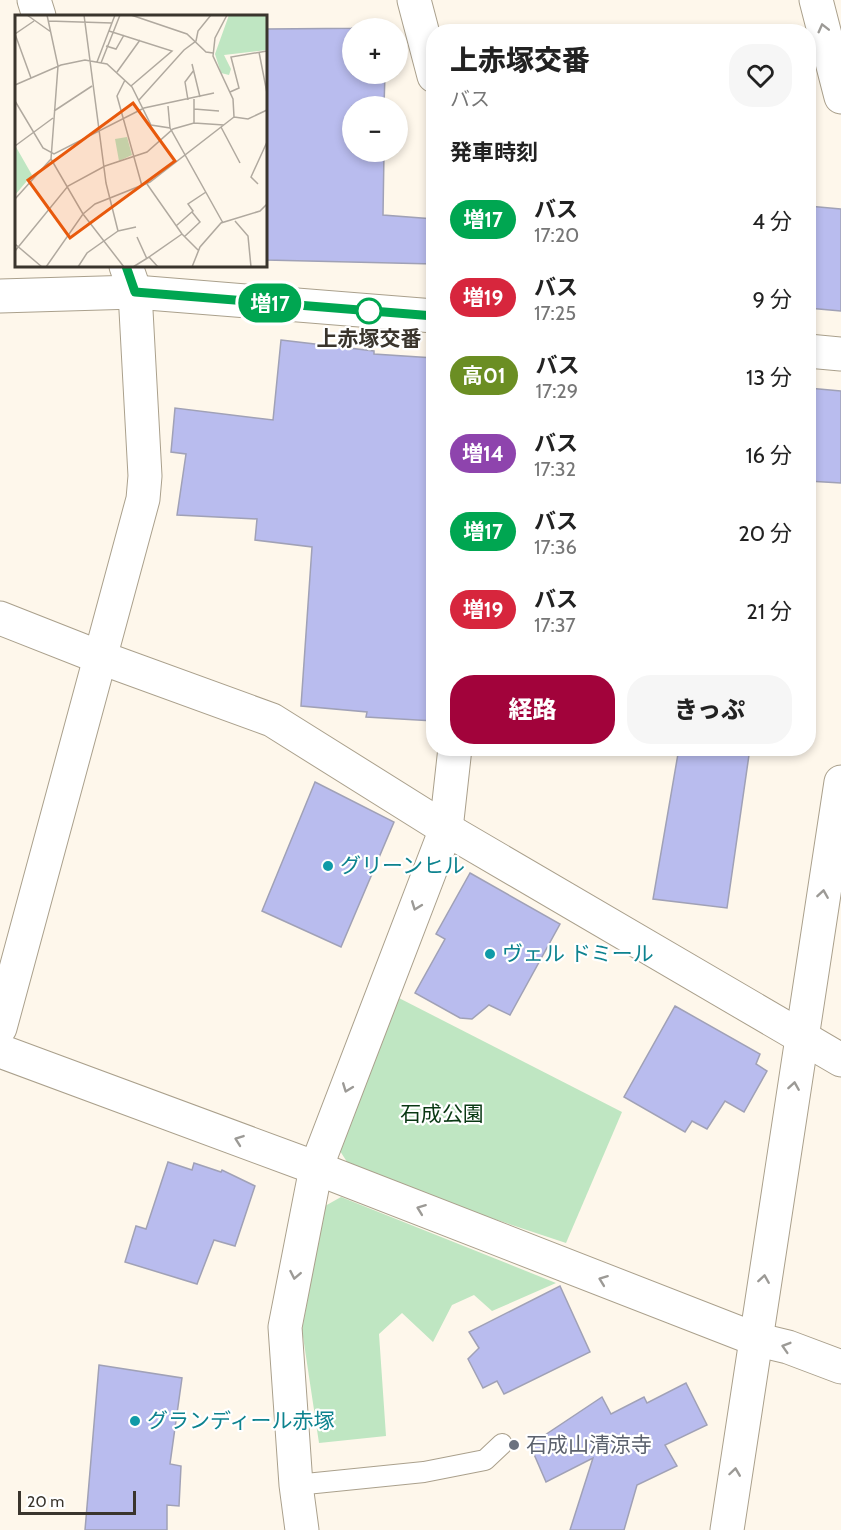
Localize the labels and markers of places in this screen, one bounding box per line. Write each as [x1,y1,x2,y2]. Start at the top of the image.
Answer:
marker: 上赤塚交番 [356,298,382,324]
place label: 上赤塚交番 [317,326,422,351]
place label: グリーンヒル [340,853,465,878]
marker: グリーンヒル [321,859,335,873]
place label: ヴェル ドミール [502,941,654,966]
marker: ヴェル ドミール [483,947,497,961]
place label: グランディール赤塚 [147,1408,335,1433]
marker: グランディール赤塚 [128,1414,142,1428]
place label: 石成山清涼寺 [526,1432,652,1457]
marker: 石成山清涼寺 [507,1438,521,1452]

